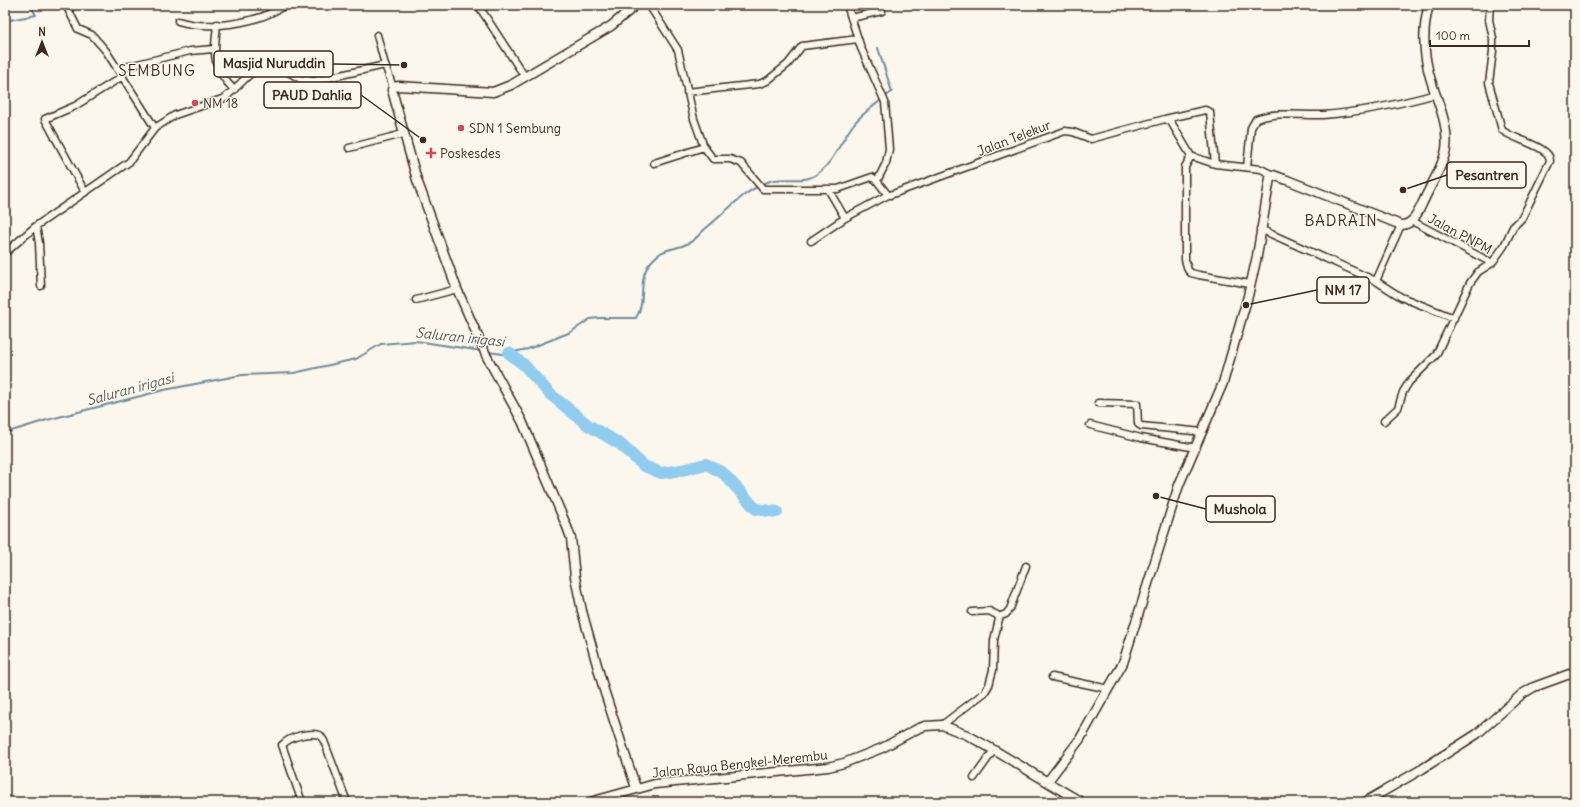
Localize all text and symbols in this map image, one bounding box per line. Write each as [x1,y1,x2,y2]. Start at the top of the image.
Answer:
north arrow [22,22,62,62]
scale bar [1430,22,1529,48]
text: N [38,25,46,39]
text: 100 m [1436,28,1470,43]
callout: Masjid Nuruddin [214,51,333,77]
text: Masjid Nuruddin [223,54,325,72]
district label: SEMBUNG [118,61,196,80]
callout: PAUD Dahlia [264,82,361,108]
text: PAUD Dahlia [272,86,352,104]
place label: NM 18 [203,95,238,112]
marker: NM 18 [190,98,200,108]
street label: Jalan Telekur [975,116,1054,160]
place label: SDN 1 Sembung [469,120,561,137]
marker: SDN 1 Sembung [456,123,466,133]
place label: Poskesdes [440,145,501,162]
marker: Poskesdes [425,147,437,159]
callout: Pesantren [1447,162,1526,188]
text: Pesantren [1455,166,1519,184]
street label: Jalan PNPM [1425,210,1495,258]
district label: BADRAIN [1304,211,1378,230]
callout: NM 17 [1317,277,1369,303]
text: NM 17 [1325,281,1362,299]
water label: Saluran irigasi [415,323,507,351]
water label: Saluran irigasi [84,368,177,409]
callout: Mushola [1206,496,1275,522]
text: Mushola [1214,500,1266,518]
street label: Jalan Raya Bengkel-Merembu [651,746,829,782]

